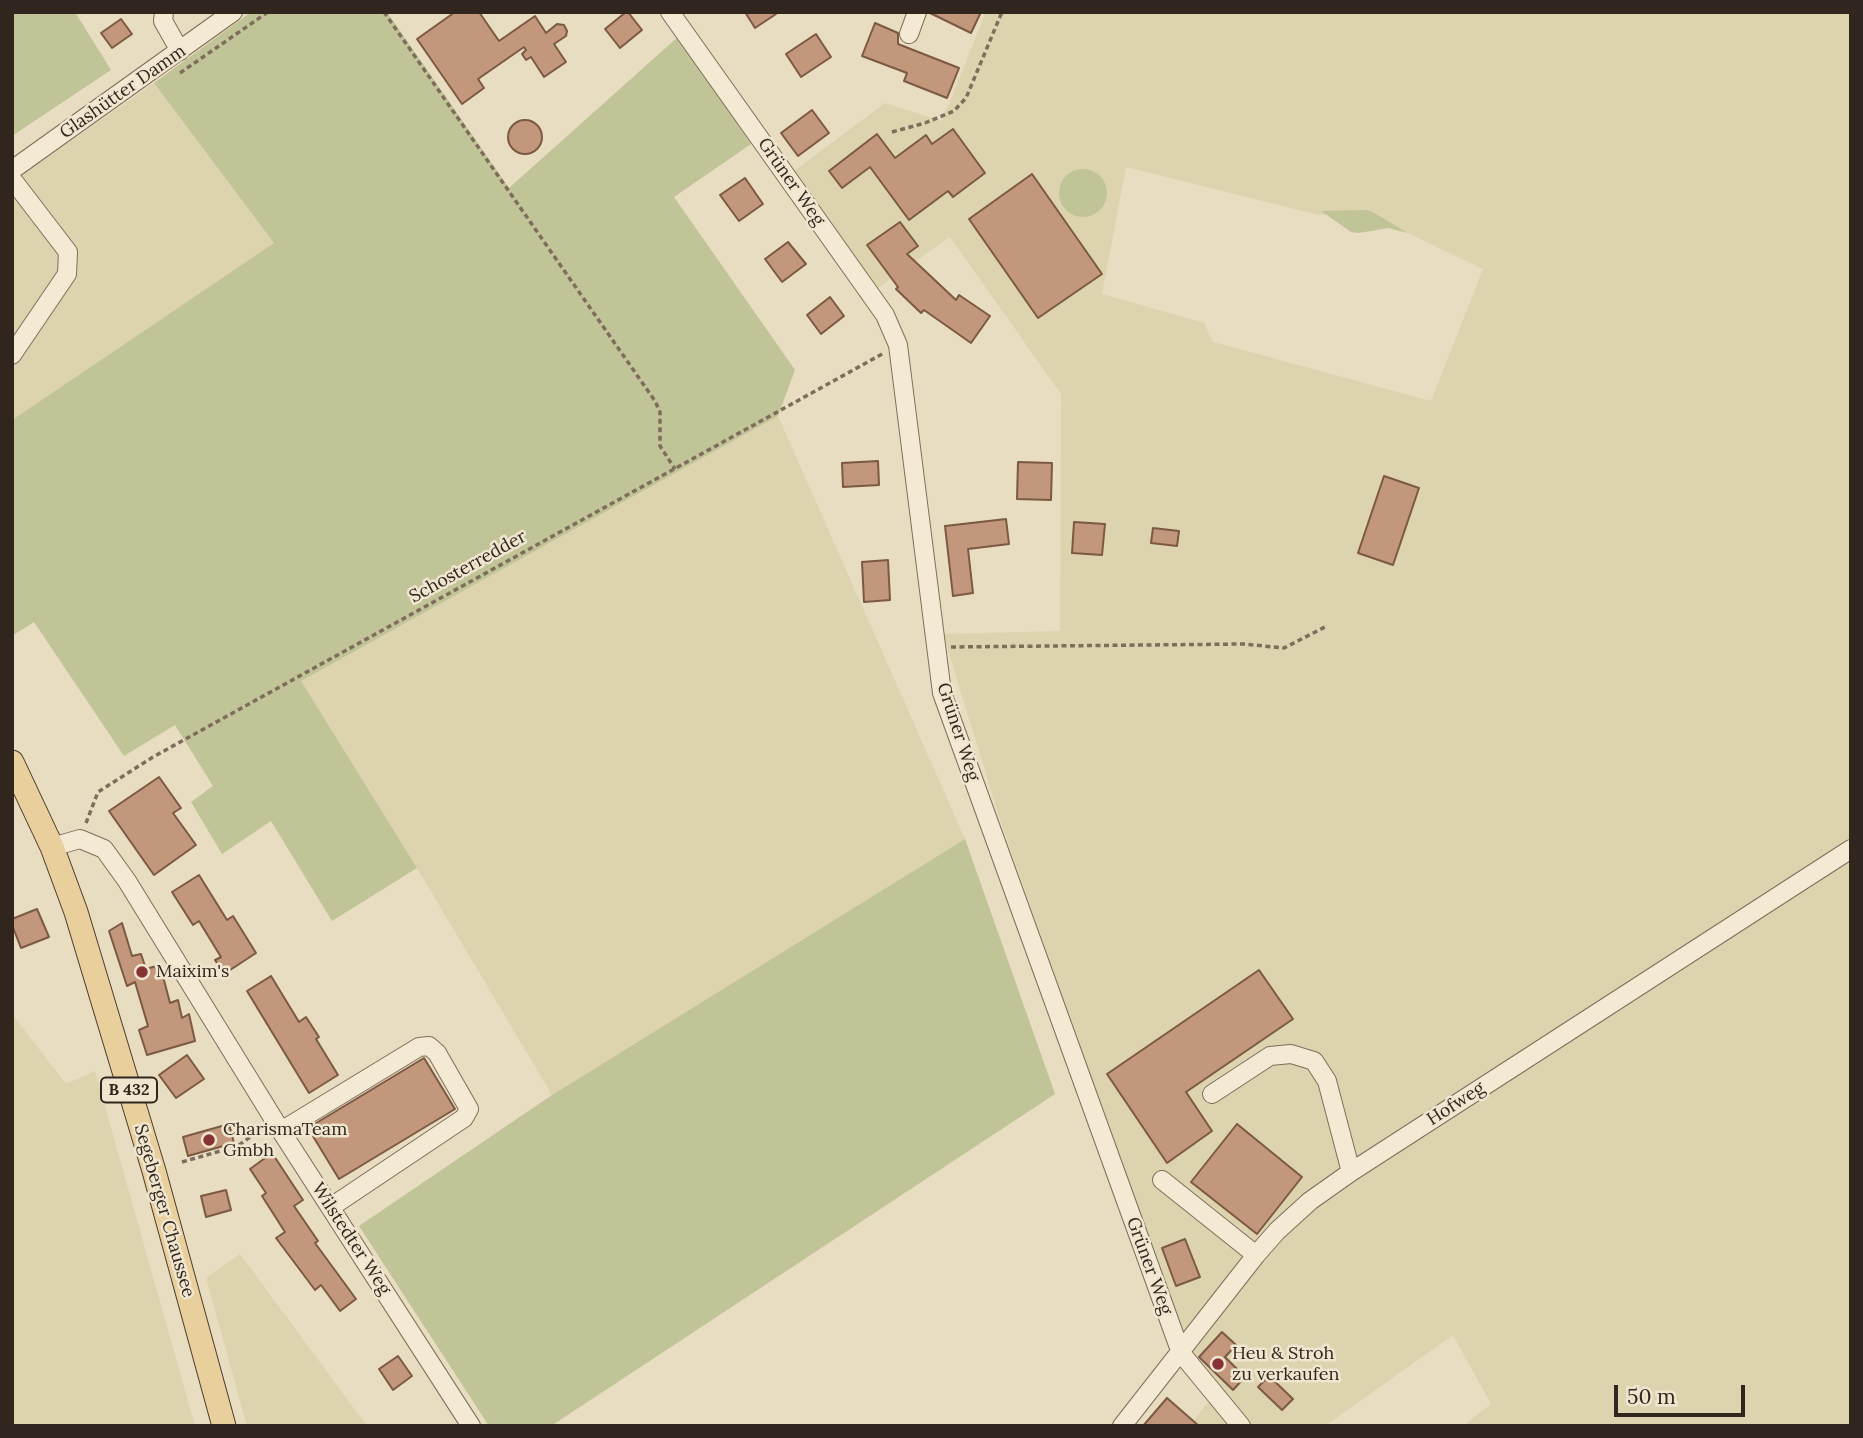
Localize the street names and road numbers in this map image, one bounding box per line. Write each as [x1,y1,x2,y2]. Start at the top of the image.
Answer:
street label: Glashütter Damm [56,40,190,144]
street label: Grüner Weg [753,134,829,230]
street label: Schosterredder [406,526,530,608]
street label: Grüner Weg [932,680,984,784]
street label: Hofweg [1423,1077,1489,1131]
road number: B 432 [101,1078,157,1102]
street label: Segeberger Chaussee [129,1122,199,1300]
street label: Wilstedter Weg [307,1179,395,1299]
street label: Grüner Weg [1121,1214,1177,1318]

